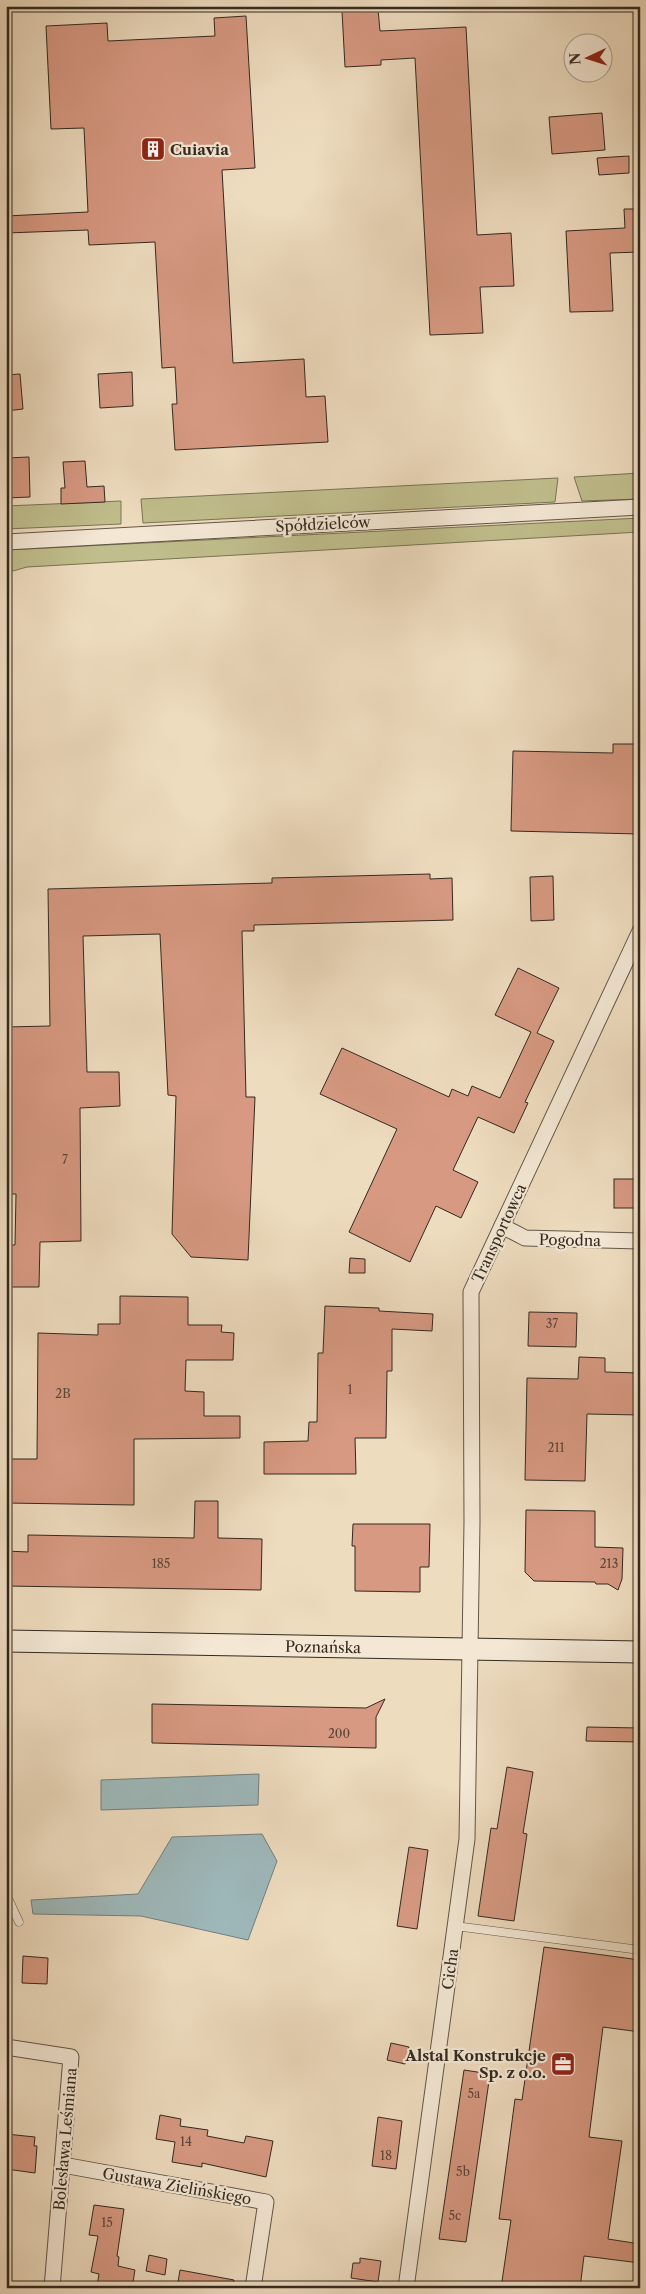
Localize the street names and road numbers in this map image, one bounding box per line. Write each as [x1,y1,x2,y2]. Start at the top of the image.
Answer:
street label: Spółdzielców [275,512,372,536]
street label: Transportowca [468,1180,530,1286]
street label: Pogodna [539,1230,601,1250]
street label: Poznańska [285,1637,361,1657]
street label: Cicha [438,1947,462,1991]
street label: Bolesława Leśmiana [49,2067,81,2211]
street label: Gustawa Zielińskiego [101,2164,253,2208]

